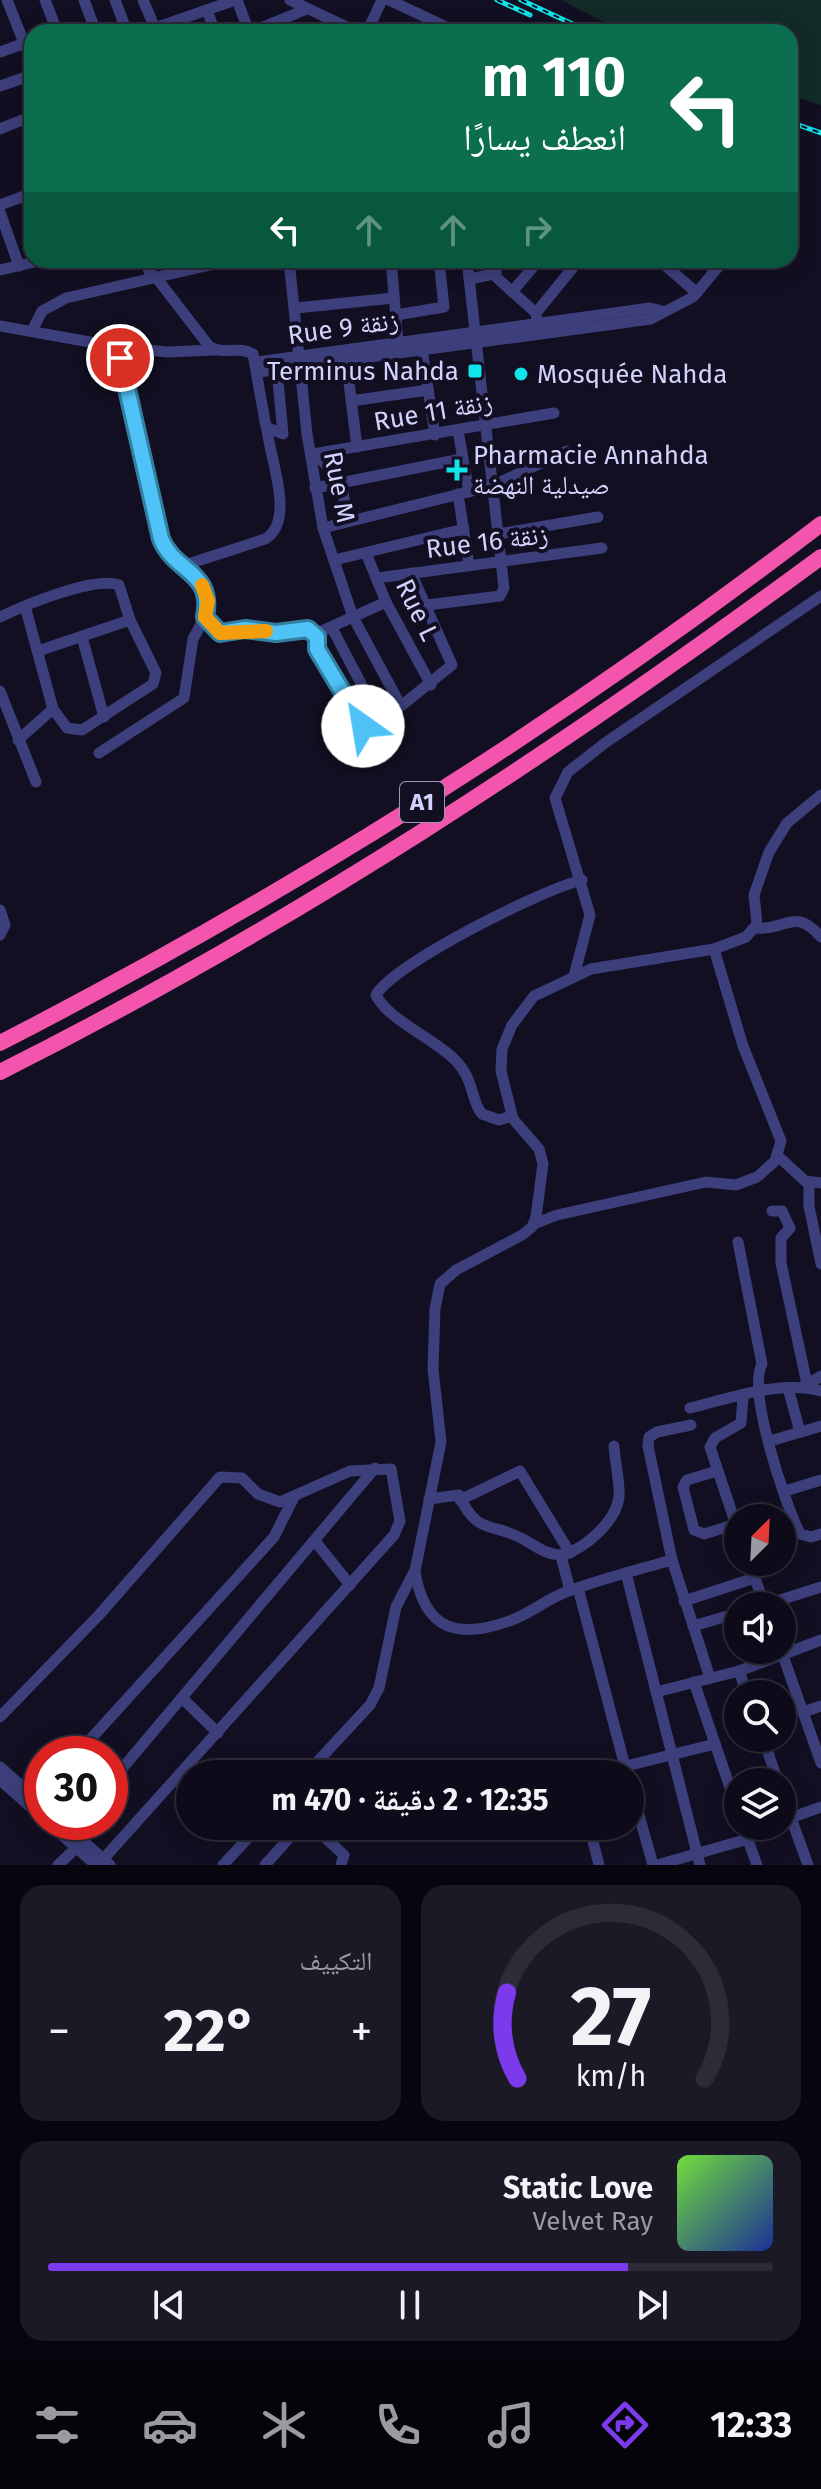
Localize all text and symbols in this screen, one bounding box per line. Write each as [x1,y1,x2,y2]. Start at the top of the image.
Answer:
text: 110 m [482,44,626,111]
icon: left [654,56,758,160]
text: انعطف يسارًا [463,116,626,160]
icon: left [263,208,307,252]
icon: ahead [347,208,391,252]
icon: ahead [431,208,475,252]
icon: right [515,208,559,252]
street label: Rue 9 زنقة [286,305,400,351]
pin [86,324,154,392]
icon: arrive [98,336,142,380]
place label: Terminus Nahda [267,356,459,387]
place label: Mosquée Nahda [537,359,727,390]
marker: Terminus Nahda [466,362,484,380]
marker: Mosquée Nahda [512,365,530,383]
street label: Rue 11 زنقة [371,386,495,438]
place label: Pharmacie Annahda صيدلية النهضة [473,440,709,501]
street label: Rue M [317,449,361,525]
marker: Pharmacie Annahda صيدلية النهضة [448,461,466,479]
street label: Rue 16 زنقة [424,519,550,565]
street label: Rue L [389,574,445,646]
position arrow [321,684,405,768]
road number: A1 [400,782,444,822]
north arrow [724,1504,796,1576]
map controls [724,1504,796,1840]
button: sound [724,1592,796,1664]
button: search [724,1680,796,1752]
speed limit sign: 30 [24,1736,128,1840]
button: layers [724,1768,796,1840]
text: 12:35 · 2 دقيقة · 470 m [271,1782,549,1818]
text: التكييف [300,1946,373,1977]
text: 27 [570,1967,651,2067]
text: 22° [164,1995,257,2067]
text: − [48,2005,70,2058]
text: + [351,2005,373,2058]
text: km/h [575,2059,646,2094]
text: Static Love [503,2170,653,2206]
text: Velvet Ray [533,2206,653,2237]
icon: previous [147,2283,191,2327]
icon: pause [388,2283,432,2327]
icon: next [630,2283,674,2327]
icon: filters [29,2397,85,2453]
icon: car [142,2397,198,2453]
icon: climate [256,2397,312,2453]
icon: phone [370,2397,426,2453]
icon: music [483,2397,539,2453]
icon: directions [597,2397,653,2453]
text: 12:33 [710,2403,792,2447]

